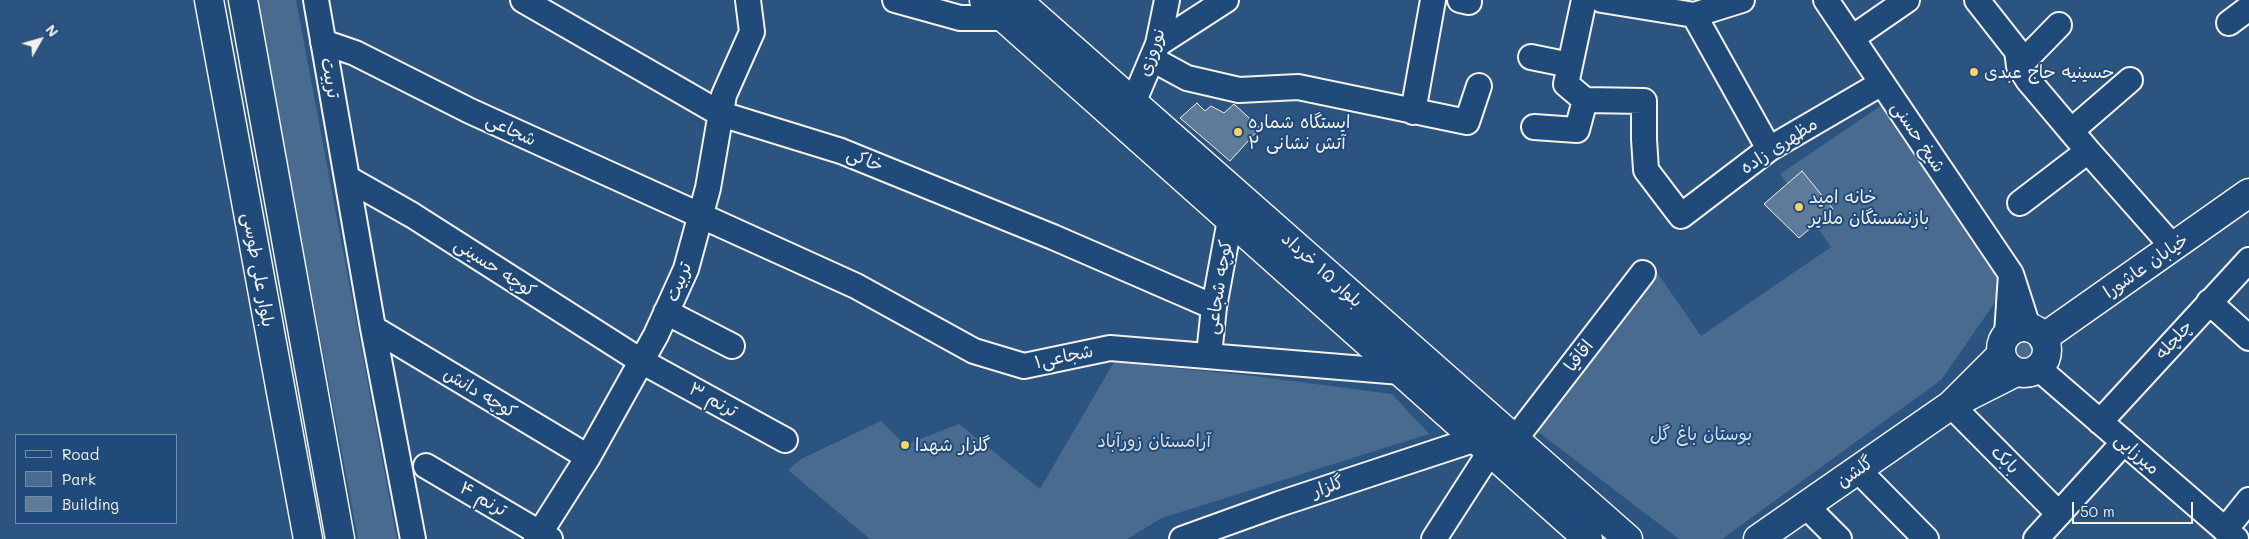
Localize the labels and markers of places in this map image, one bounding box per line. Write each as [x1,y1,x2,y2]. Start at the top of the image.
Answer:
place label: حسینیه حاج عبدی [1984,61,2115,83]
marker: حسینیه حاج عبدی [1968,66,1980,78]
place label: ایستگاه شماره ۲ آتش نشانی [1248,111,1350,154]
marker: ایستگاه شماره ۲ آتش نشانی [1232,126,1244,138]
place label: خانه امید بازنشستگان ملایر [1809,186,1929,228]
marker: خانه امید بازنشستگان ملایر [1793,201,1805,213]
place label: گلزار شهدا [915,434,991,456]
marker: گلزار شهدا [899,439,911,451]

